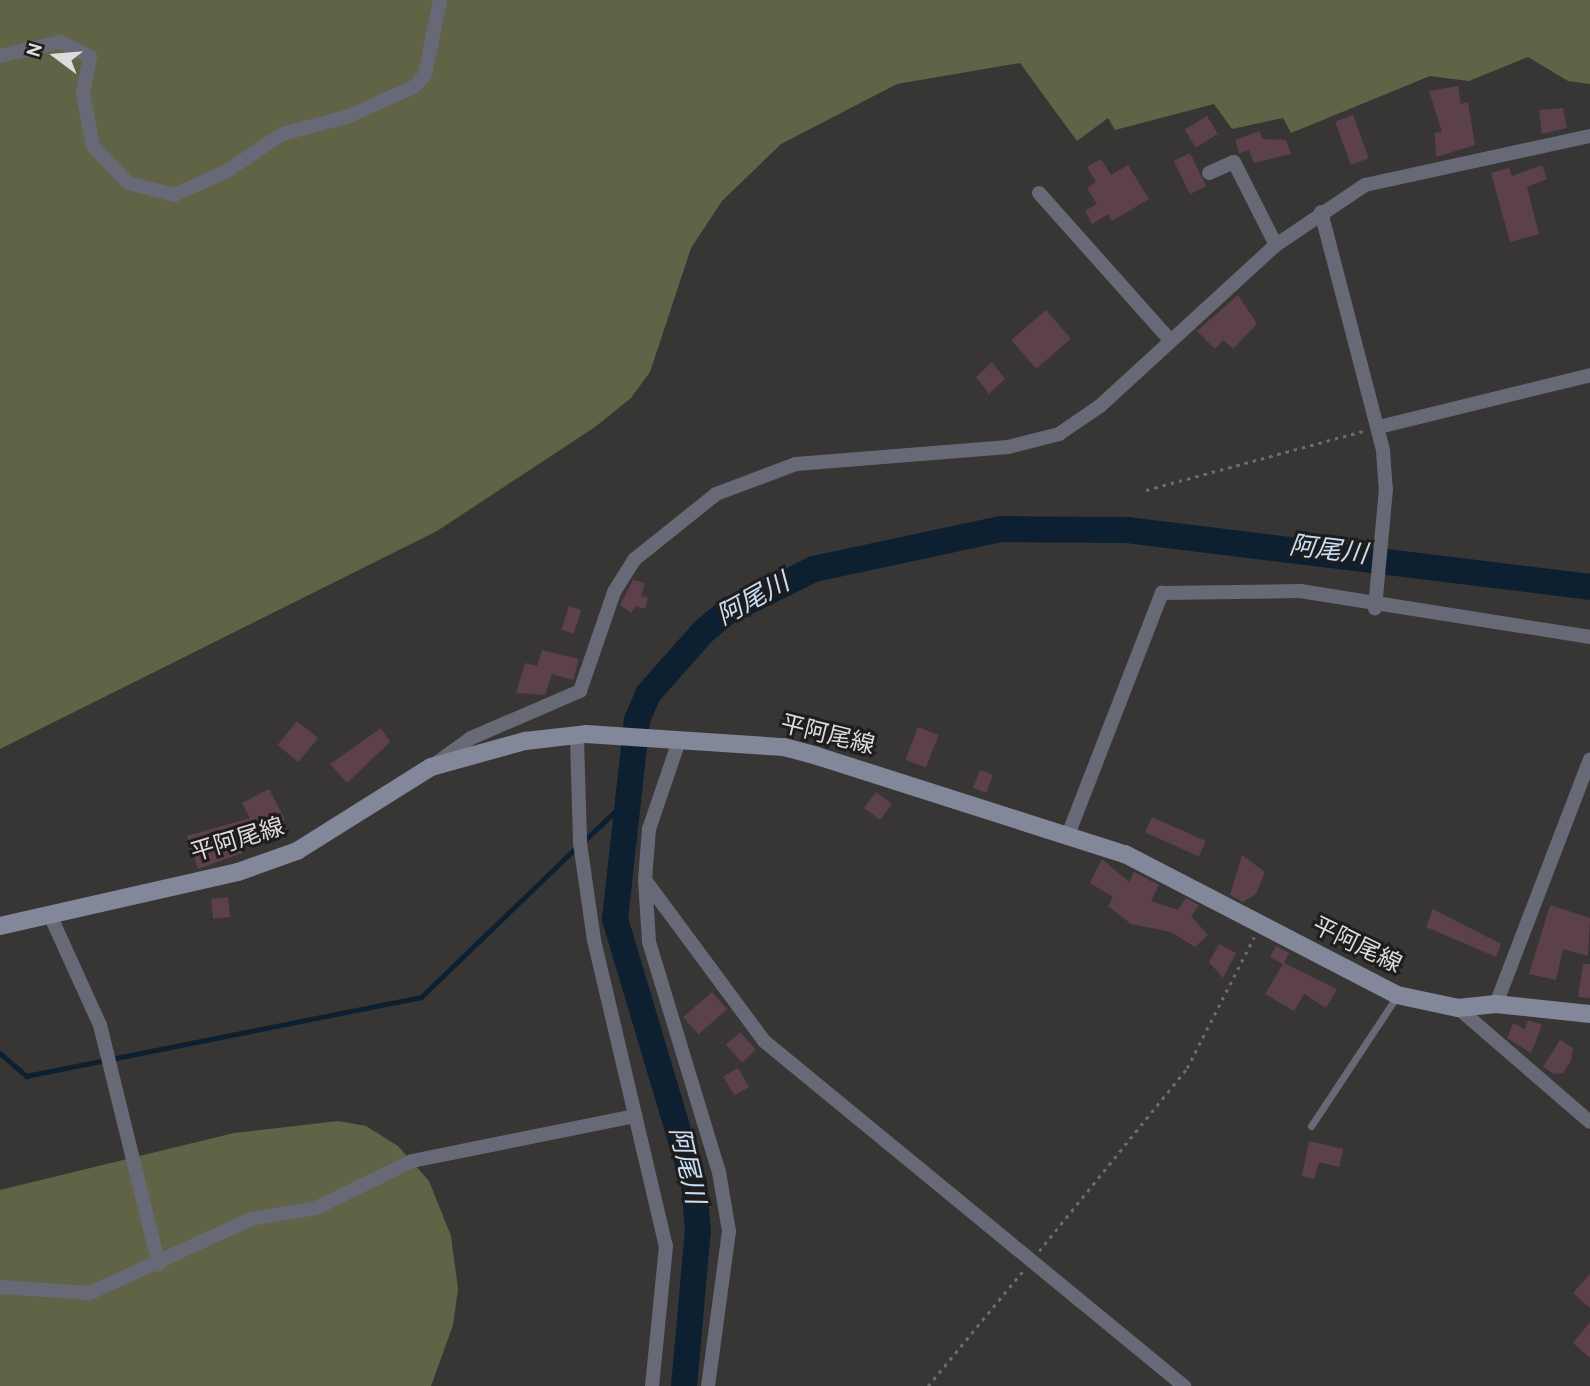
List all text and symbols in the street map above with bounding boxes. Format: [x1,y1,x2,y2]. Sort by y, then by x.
north arrow [21,21,91,91]
text: N [22,40,49,60]
water label: 阿尾川 [1287,532,1369,572]
water label: 阿尾川 [712,568,796,634]
street label: 平阿尾線 [777,711,877,763]
street label: 平阿尾線 [188,814,288,870]
street label: 平阿尾線 [1307,913,1405,981]
water label: 阿尾川 [661,1124,709,1208]

